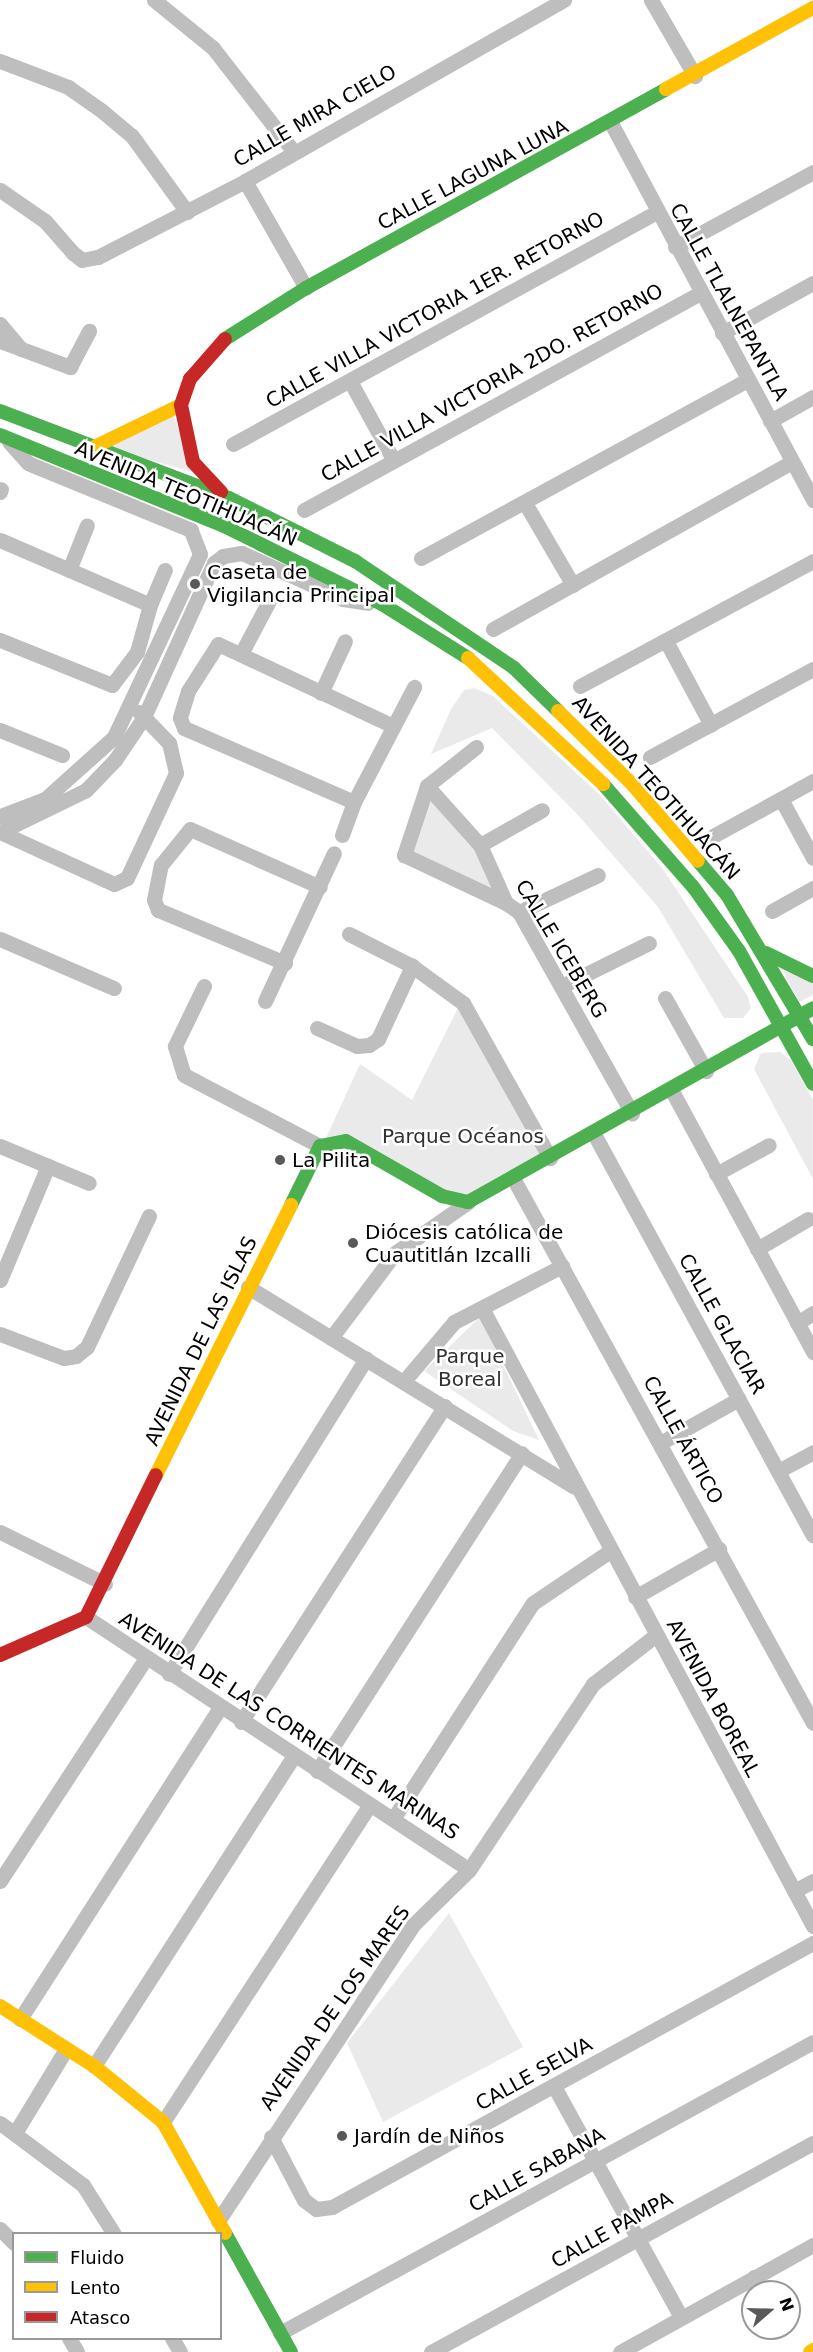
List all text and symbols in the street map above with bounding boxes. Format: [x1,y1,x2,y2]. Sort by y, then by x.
street label: CALLE MIRA CIELO [229,60,401,172]
street label: CALLE LAGUNA LUNA [374,115,572,235]
street label: CALLE TLALNEPANTLA [665,199,793,405]
street label: CALLE VILLA VICTORIA 1ER. RETORNO [262,207,608,413]
street label: CALLE VILLA VICTORIA 2DO. RETORNO [317,279,667,487]
street label: AVENIDA TEOTIHUACÁN [71,436,301,552]
place label: Caseta de Vigilancia Principal [207,560,395,607]
marker: Caseta de Vigilancia Principal [188,577,202,591]
street label: AVENIDA TEOTIHUACÁN [567,691,745,885]
street label: CALLE ICEBERG [510,875,612,1023]
park label: Parque Océanos [382,1124,544,1148]
place label: La Pilita [292,1148,370,1172]
marker: La Pilita [273,1153,287,1167]
place label: Diócesis católica de Cuautitlán Izcalli [365,1220,563,1267]
street label: AVENIDA DE LAS ISLAS [140,1232,262,1450]
marker: Diócesis católica de Cuautitlán Izcalli [346,1236,360,1250]
street label: CALLE GLACIAR [673,1250,771,1398]
park label: Parque Boreal [436,1344,504,1391]
street label: CALLE ÁRTICO [638,1372,728,1508]
street label: AVENIDA DE LAS CORRIENTES MARINAS [115,1607,463,1845]
street label: AVENIDA BOREAL [661,1615,765,1781]
street label: AVENIDA DE LOS MARES [255,1901,415,2115]
street label: CALLE SELVA [472,2032,596,2116]
street label: CALLE SABANA [465,2123,609,2217]
place label: Jardín de Niños [354,2124,505,2148]
marker: Jardín de Niños [335,2129,349,2143]
street label: CALLE PAMPA [547,2187,677,2273]
legend [12,2232,222,2340]
text: Fluido [70,2247,124,2268]
text: Lento [70,2277,120,2298]
north arrow [741,2280,801,2340]
text: N [775,2295,798,2314]
text: Atasco [70,2307,130,2328]

